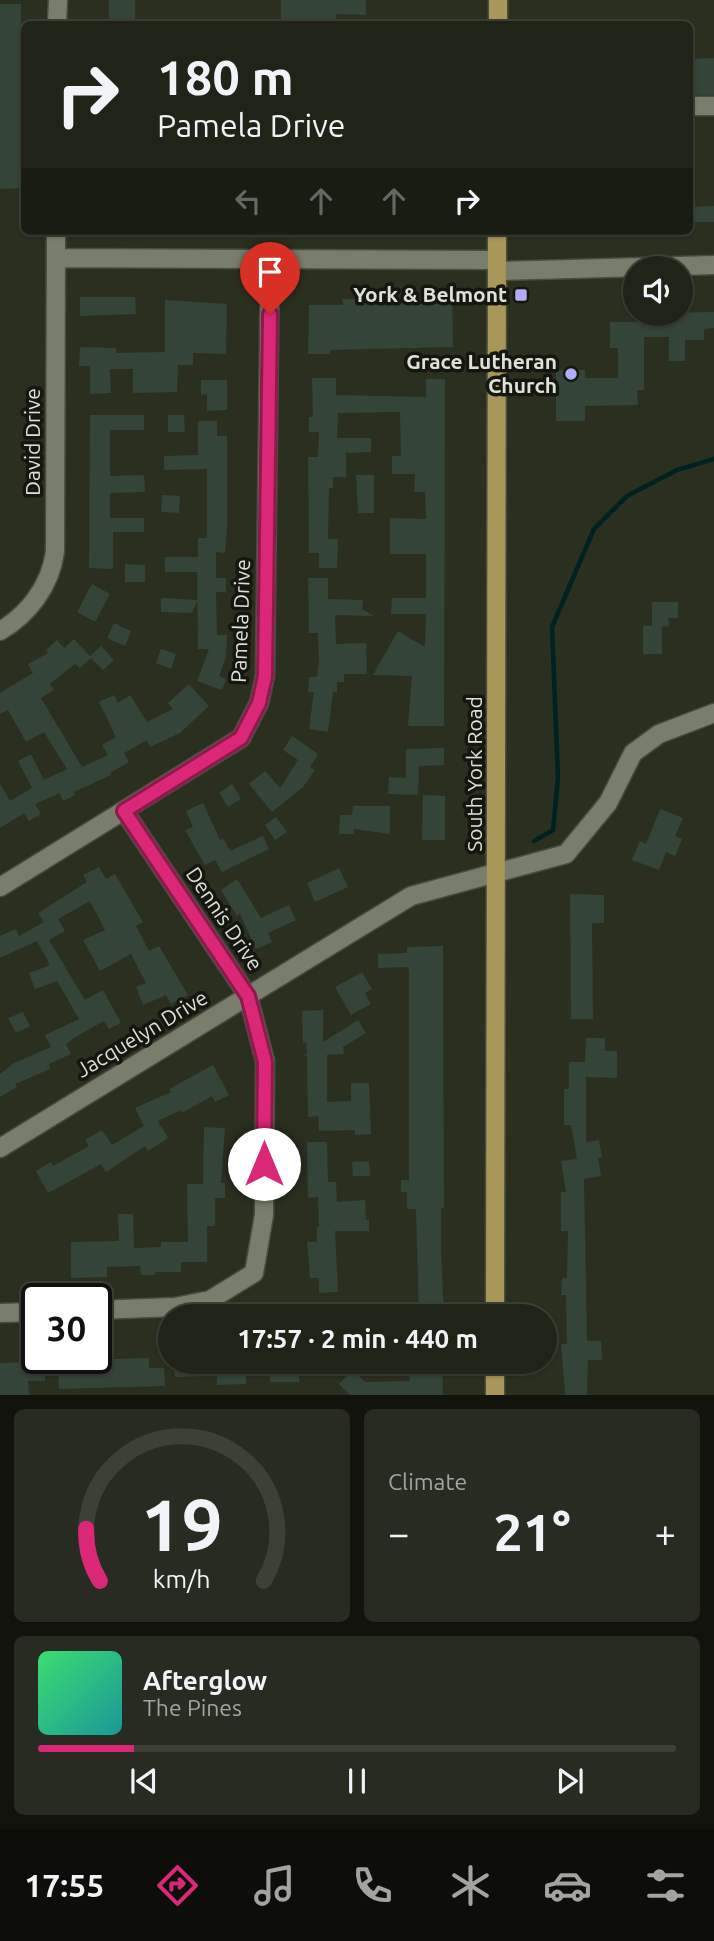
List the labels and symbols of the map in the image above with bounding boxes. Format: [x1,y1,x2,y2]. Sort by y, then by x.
pin [240,242,300,314]
place label: York & Belmont [353,282,507,306]
marker: York & Belmont [513,287,529,303]
place label: Grace Lutheran Church [406,349,557,397]
marker: Grace Lutheran Church [563,366,579,382]
street label: David Drive [20,388,44,496]
street label: Pamela Drive [226,559,254,683]
street label: South York Road [462,696,486,852]
street label: Dennis Drive [182,862,268,975]
street label: Jacquelyn Drive [72,985,211,1082]
position arrow [227,1127,301,1201]
speed limit sign: 30 [21,1283,112,1374]

